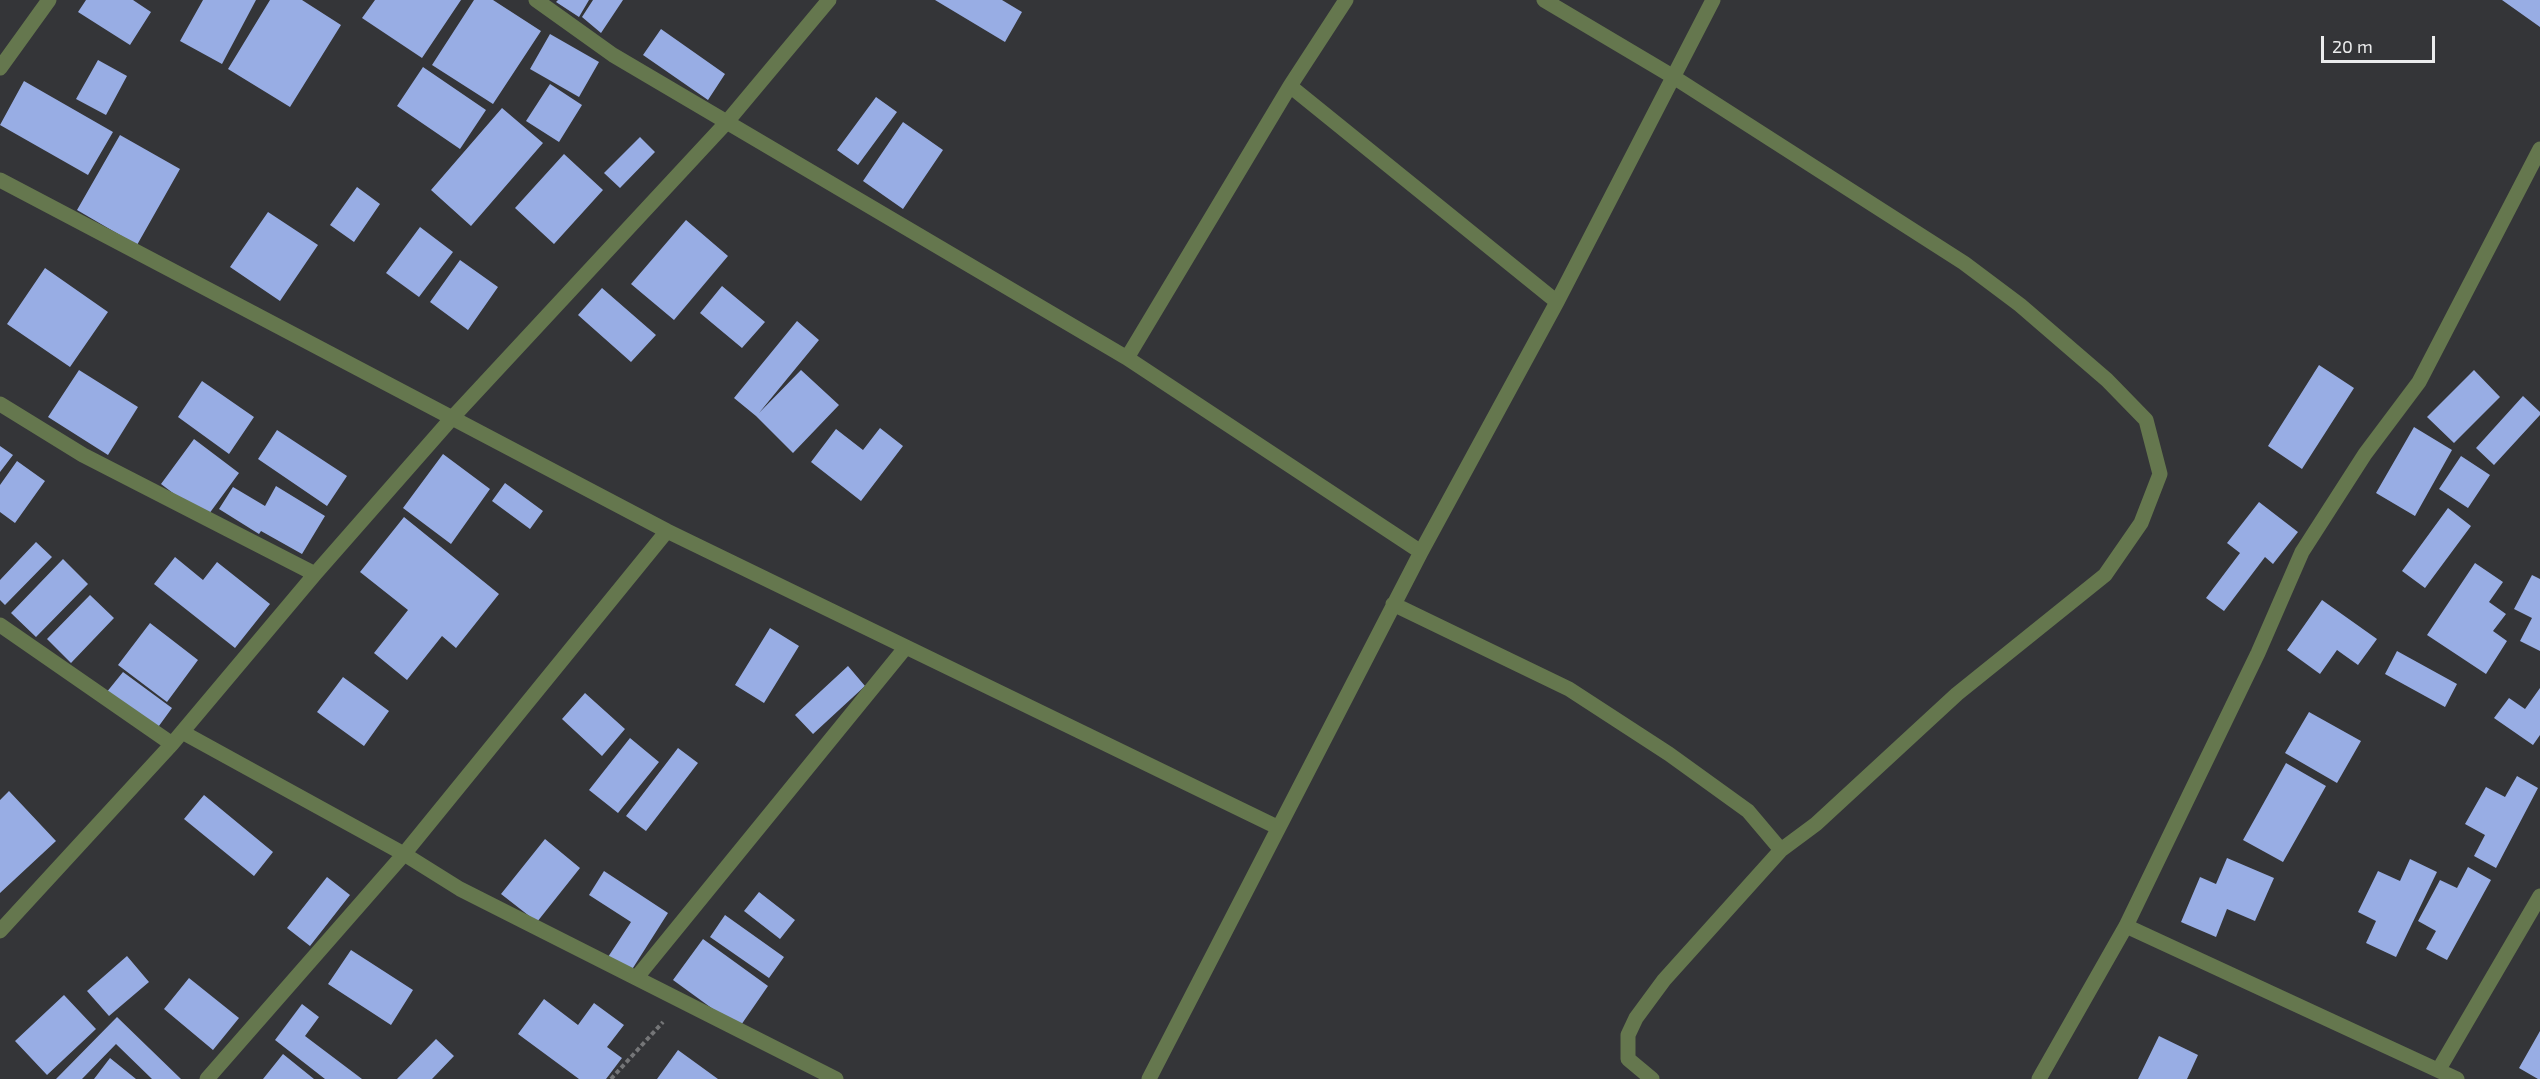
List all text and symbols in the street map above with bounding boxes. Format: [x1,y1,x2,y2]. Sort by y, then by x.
scale bar [2324,24,2438,62]
text: 20 m [2332,35,2373,57]

